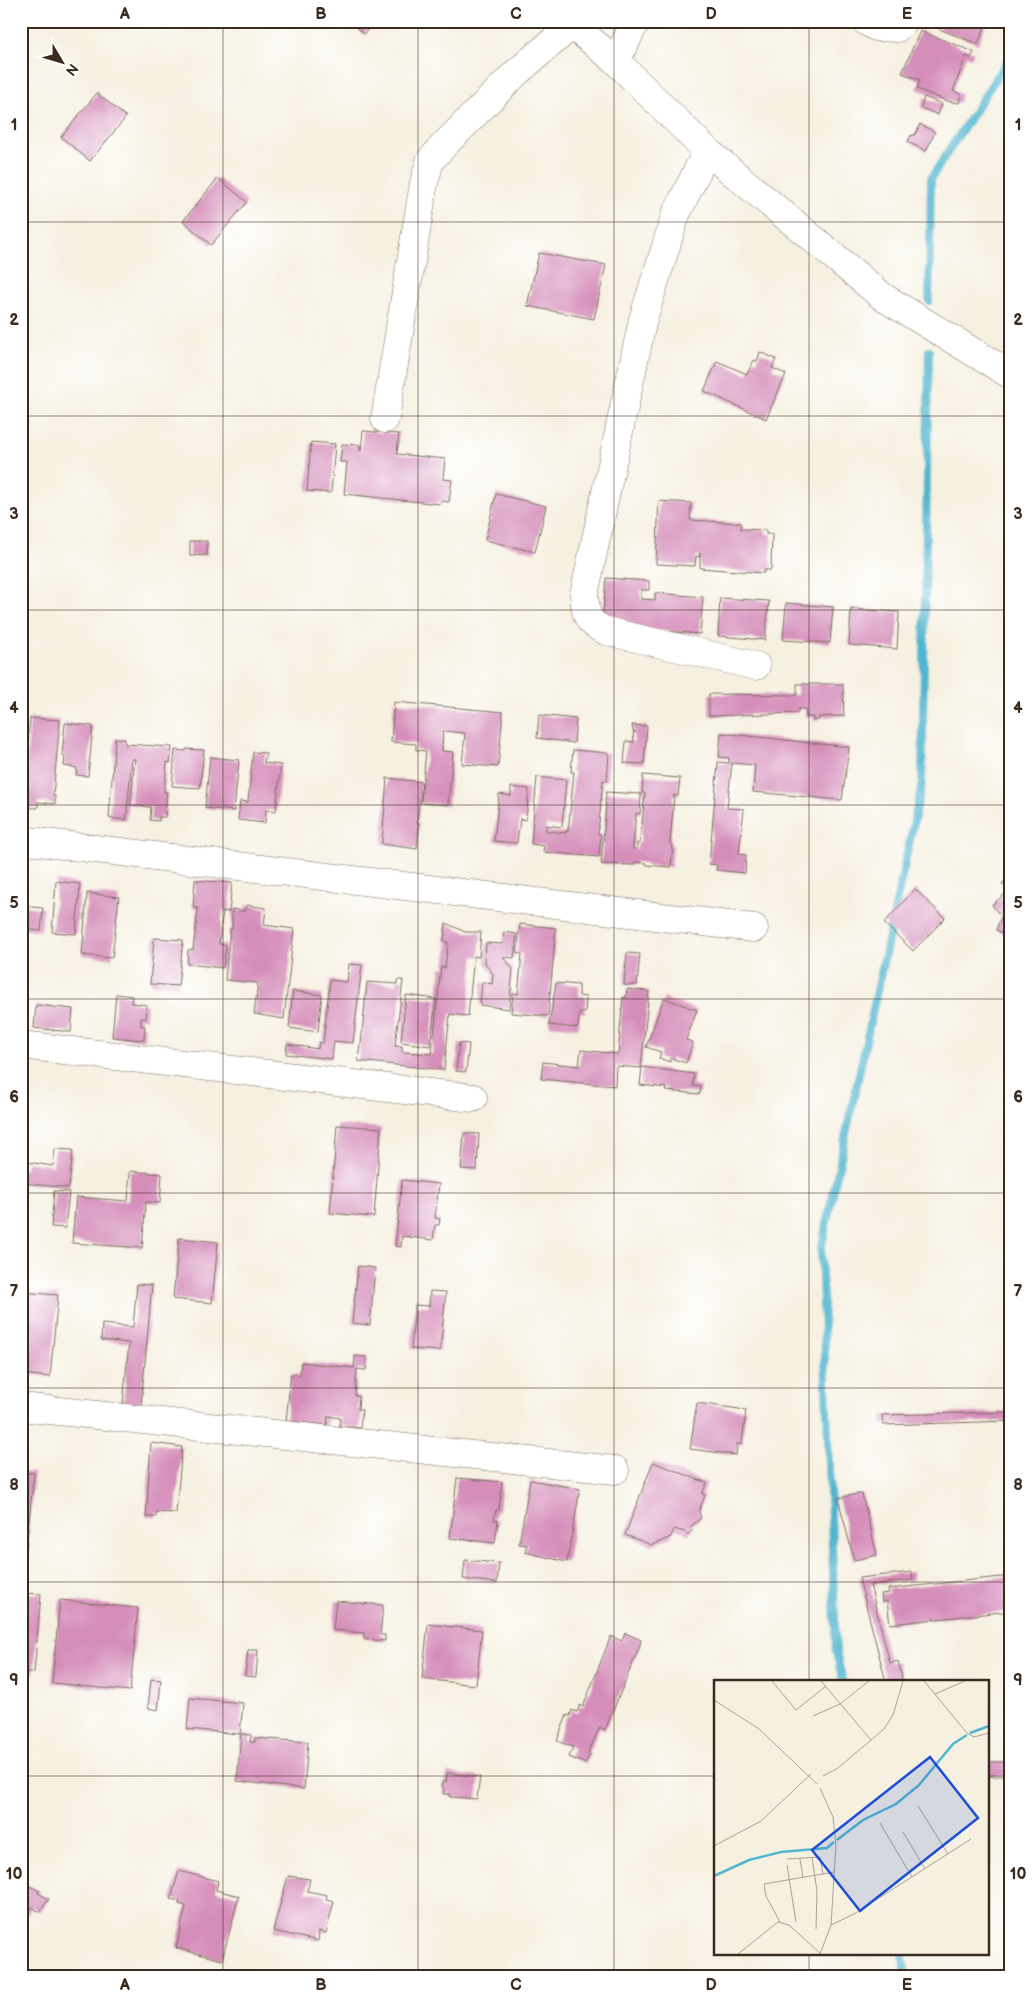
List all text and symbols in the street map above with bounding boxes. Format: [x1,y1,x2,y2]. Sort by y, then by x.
text: A [119,5,130,24]
text: B [315,5,327,24]
text: C [510,5,522,24]
text: D [705,5,717,24]
text: E [902,5,912,24]
north arrow [38,38,88,88]
text: N [62,60,82,79]
text: 1 [11,116,17,135]
text: 1 [1015,116,1021,135]
text: 2 [9,311,19,330]
text: 2 [1013,311,1023,330]
text: 3 [9,505,19,524]
text: 3 [1013,505,1023,524]
text: 4 [9,699,19,718]
text: 4 [1013,699,1023,718]
text: 5 [9,894,19,913]
text: 5 [1013,894,1023,913]
text: 6 [9,1088,19,1107]
text: 6 [1013,1088,1023,1107]
text: 7 [10,1282,19,1301]
text: 7 [1014,1282,1023,1301]
text: 8 [9,1476,19,1495]
text: 8 [1013,1476,1023,1495]
text: 9 [9,1671,19,1690]
text: 9 [1013,1671,1023,1690]
inset map [714,1680,990,1956]
text: 10 [6,1865,22,1884]
text: 10 [1010,1865,1026,1884]
text: A [119,1976,130,1995]
text: B [315,1976,327,1995]
text: C [510,1976,522,1995]
text: D [705,1976,717,1995]
text: E [902,1976,912,1995]

